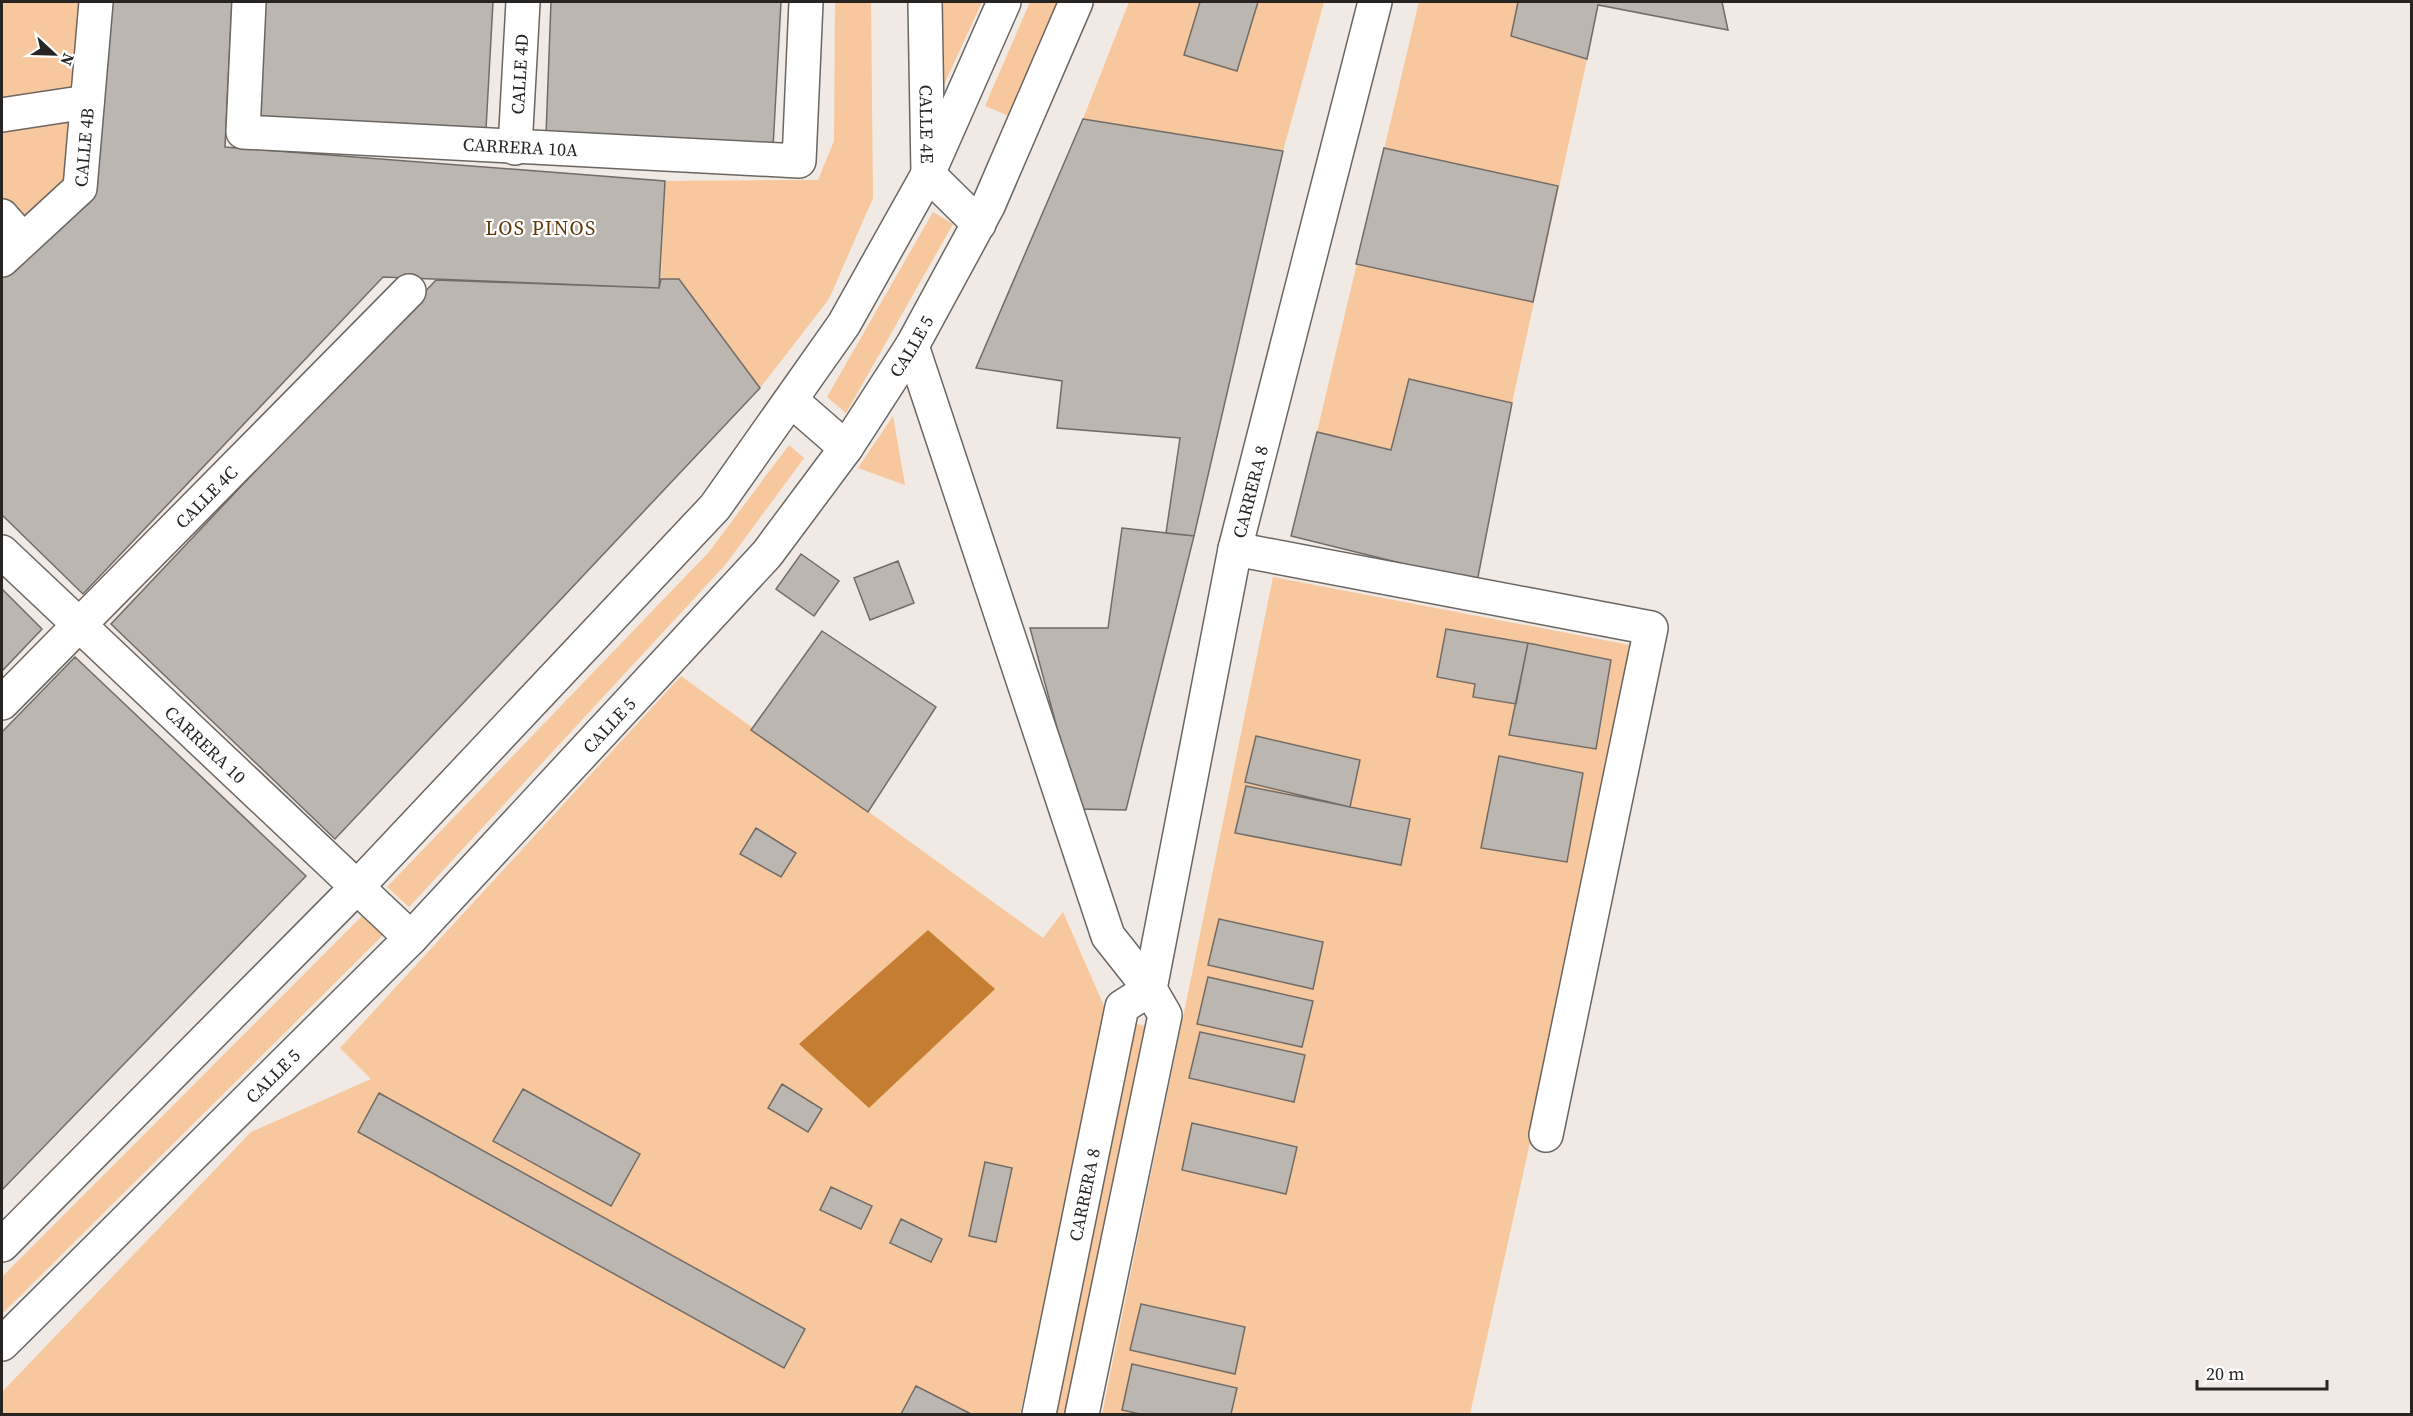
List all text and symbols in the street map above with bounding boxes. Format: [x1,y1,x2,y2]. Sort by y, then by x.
north arrow [24,24,84,84]
street label: CALLE 4D [504,33,534,115]
text: N [55,50,80,69]
street label: CALLE 4E [914,84,940,164]
street label: CALLE 4B [68,107,99,188]
street label: CARRERA 10A [462,131,579,162]
district label: LOS PINOS [485,214,597,242]
street label: CALLE 5 [883,311,939,382]
street label: CARRERA 8 [1226,443,1274,541]
street label: CALLE 4C [169,460,243,534]
street label: CALLE 5 [576,691,641,758]
street label: CARRERA 10 [159,700,252,789]
street label: CALLE 5 [239,1043,305,1108]
street label: CARRERA 8 [1062,1146,1105,1243]
scale bar [2197,1353,2328,1391]
text: 20 m [2206,1361,2244,1386]

